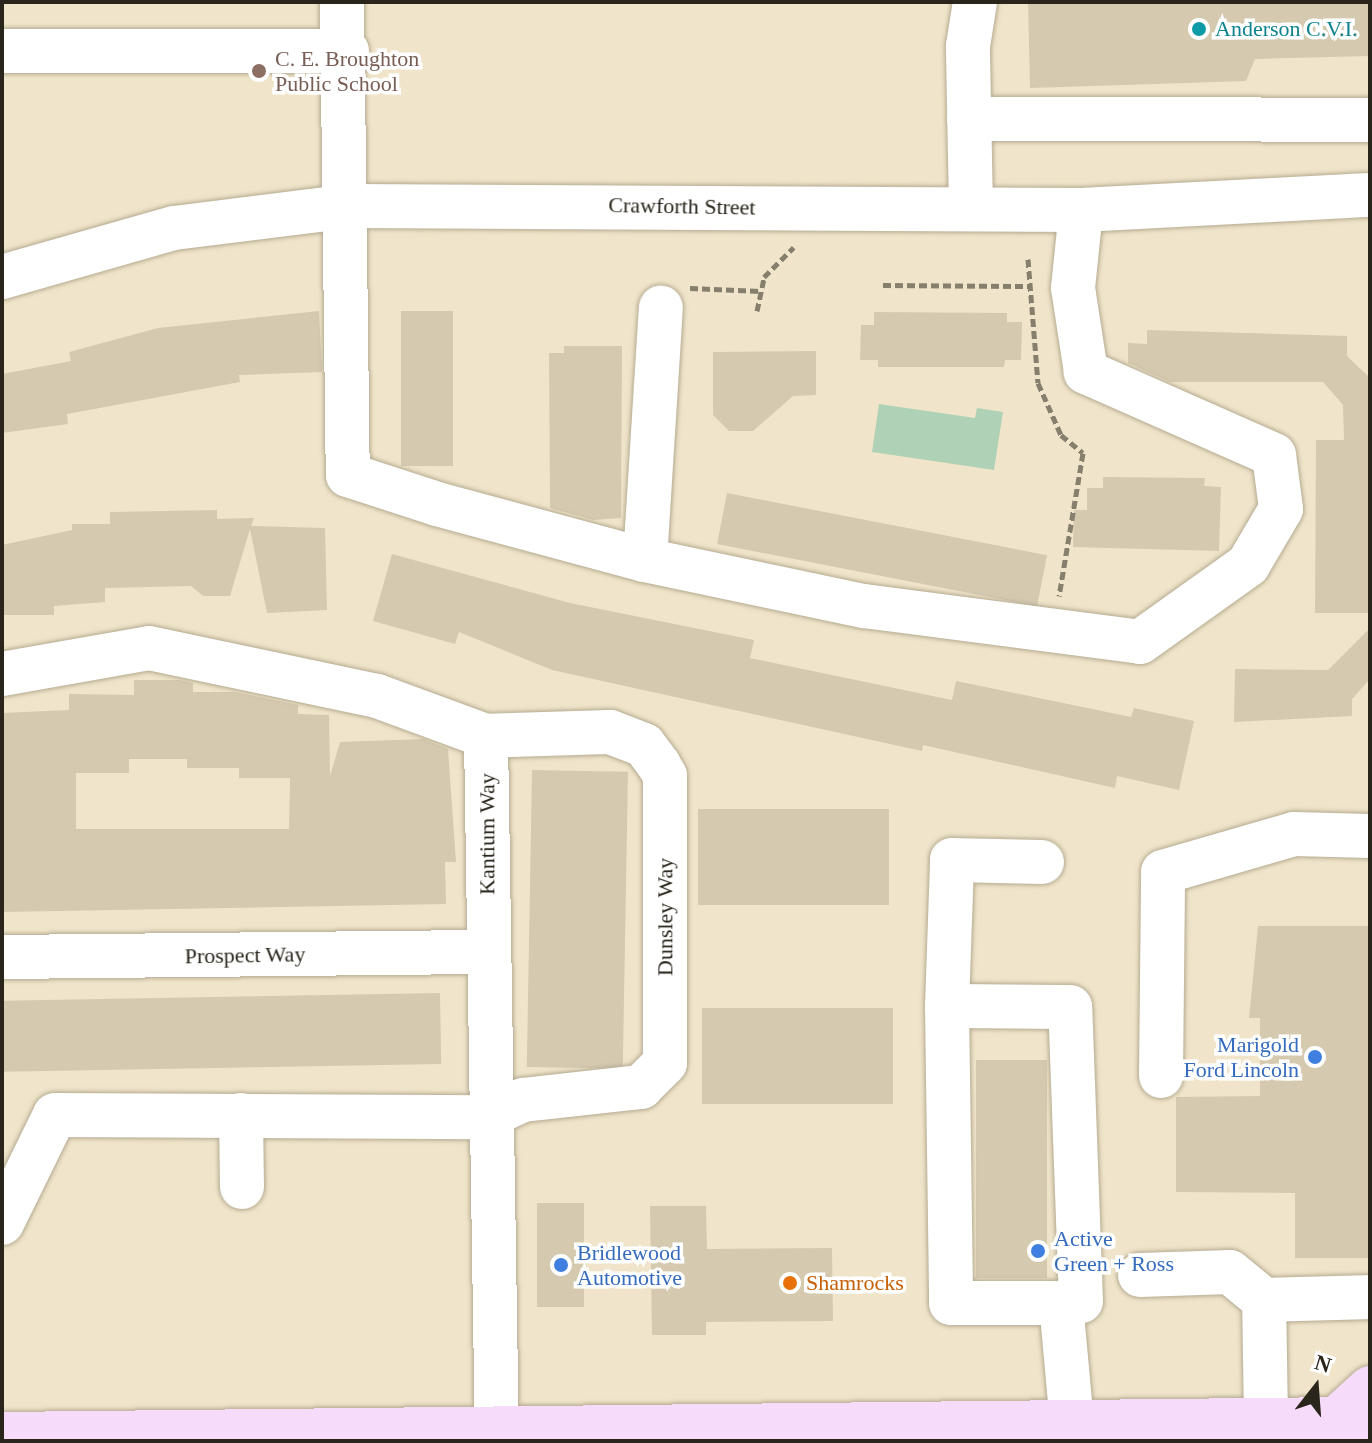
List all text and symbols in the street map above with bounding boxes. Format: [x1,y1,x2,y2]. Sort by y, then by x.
place label: Anderson C.V.I. [1215,16,1358,42]
marker: Anderson C.V.I. [1190,20,1208,38]
place label: C. E. Broughton Public School [275,45,419,96]
marker: C. E. Broughton Public School [250,62,268,80]
street label: Crawforth Street [608,192,756,220]
street label: Kantium Way [474,773,500,895]
street label: Dunsley Way [652,858,678,976]
street label: Prospect Way [184,941,306,969]
place label: Marigold Ford Lincoln [1184,1031,1299,1082]
marker: Marigold Ford Lincoln [1306,1048,1324,1066]
place label: Active Green + Ross [1054,1225,1174,1276]
place label: Bridlewood Automotive [577,1239,682,1290]
marker: Active Green + Ross [1029,1242,1047,1260]
marker: Bridlewood Automotive [552,1256,570,1274]
place label: Shamrocks [806,1270,904,1296]
marker: Shamrocks [781,1274,799,1292]
north arrow [1276,1347,1356,1427]
text: N [1312,1349,1334,1378]

